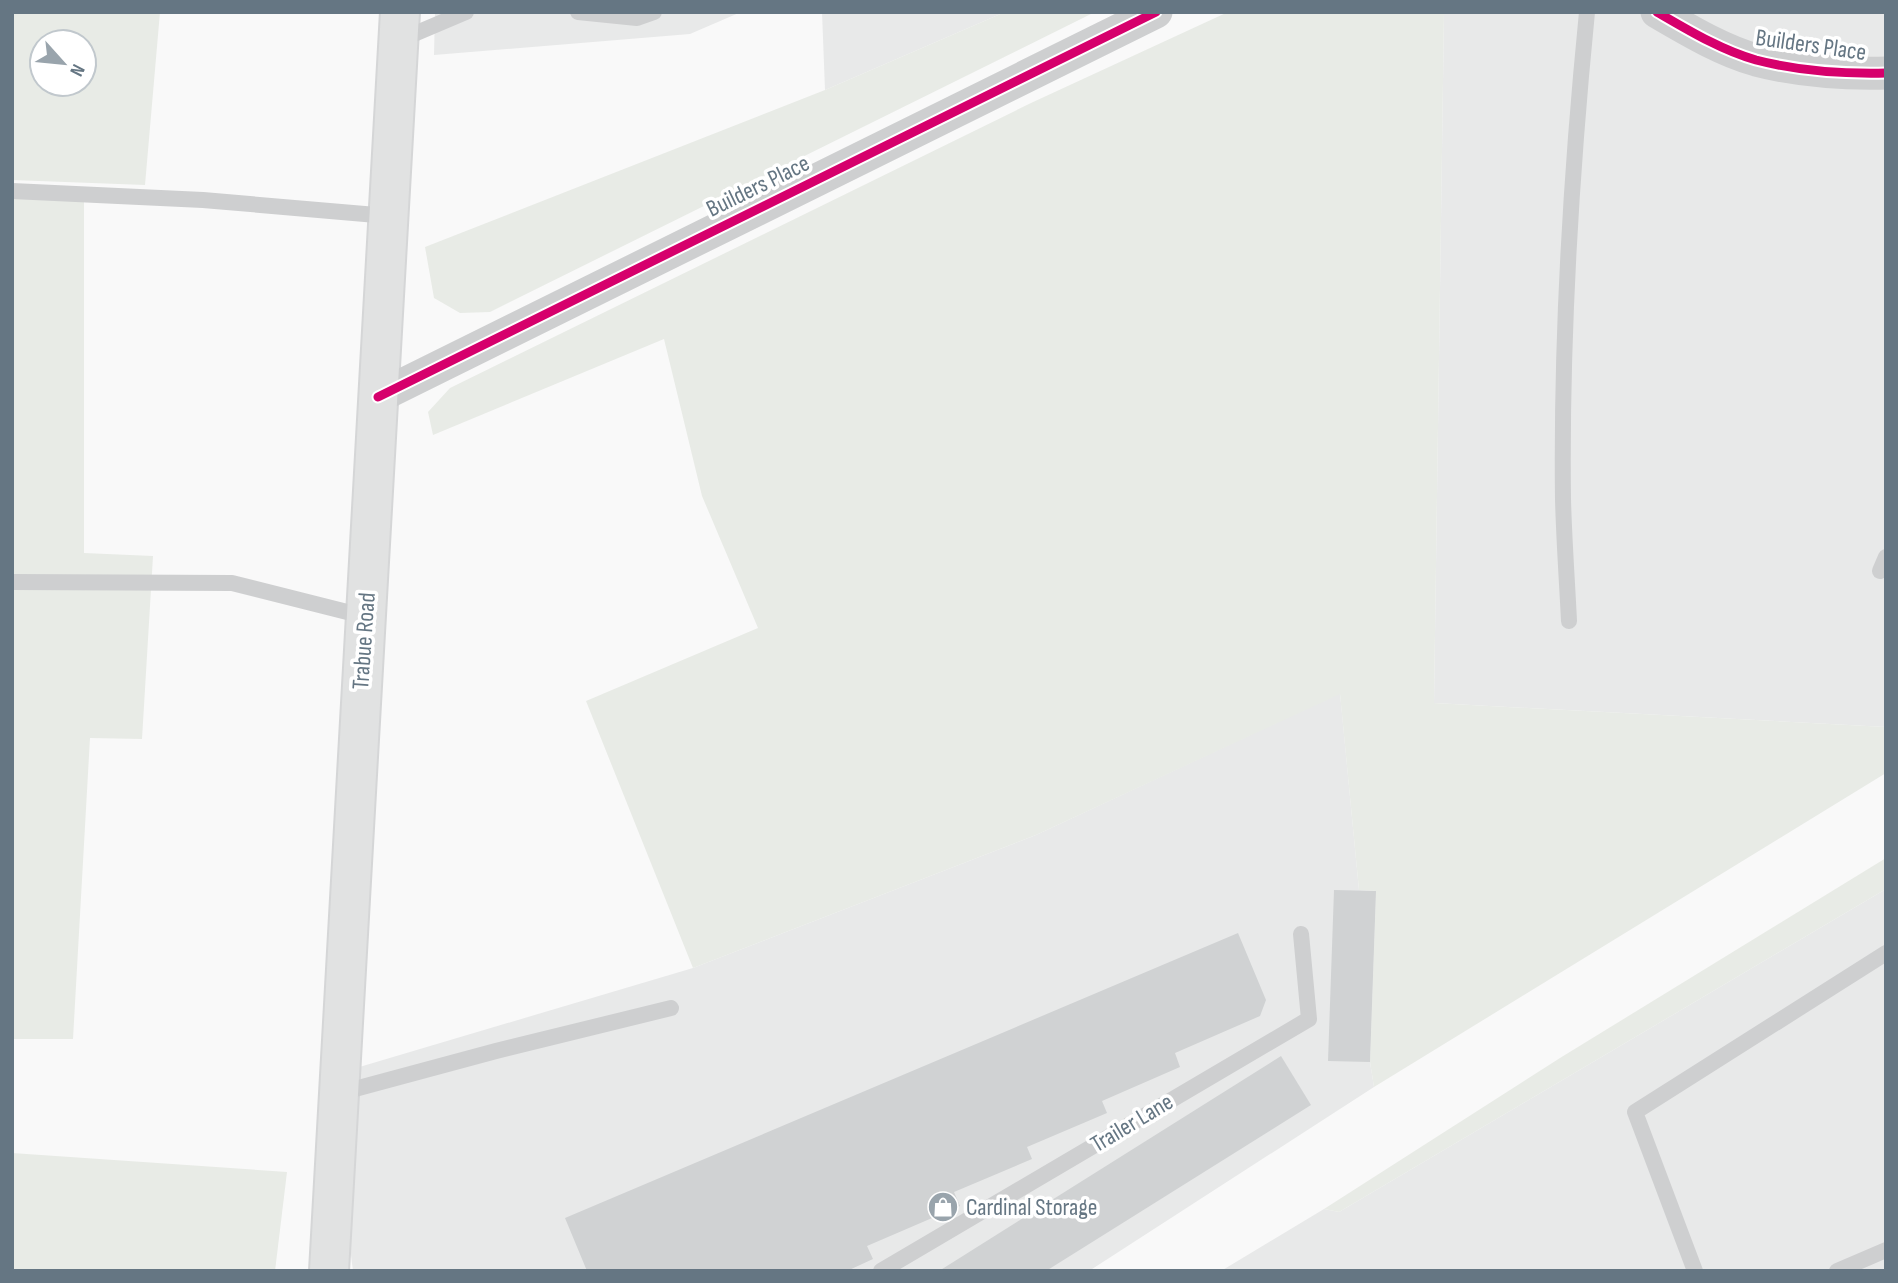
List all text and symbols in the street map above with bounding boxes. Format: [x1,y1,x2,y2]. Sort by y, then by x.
street label: Builders Place [1754,23,1868,67]
north arrow [28,28,98,98]
text: N [64,60,89,80]
street label: Builders Place [702,149,814,223]
street label: Trabue Road [346,592,382,690]
street label: Trailer Lane [1086,1087,1178,1159]
shop icon: Cardinal Storage [926,1190,960,1224]
place label: Cardinal Storage [966,1193,1097,1222]

